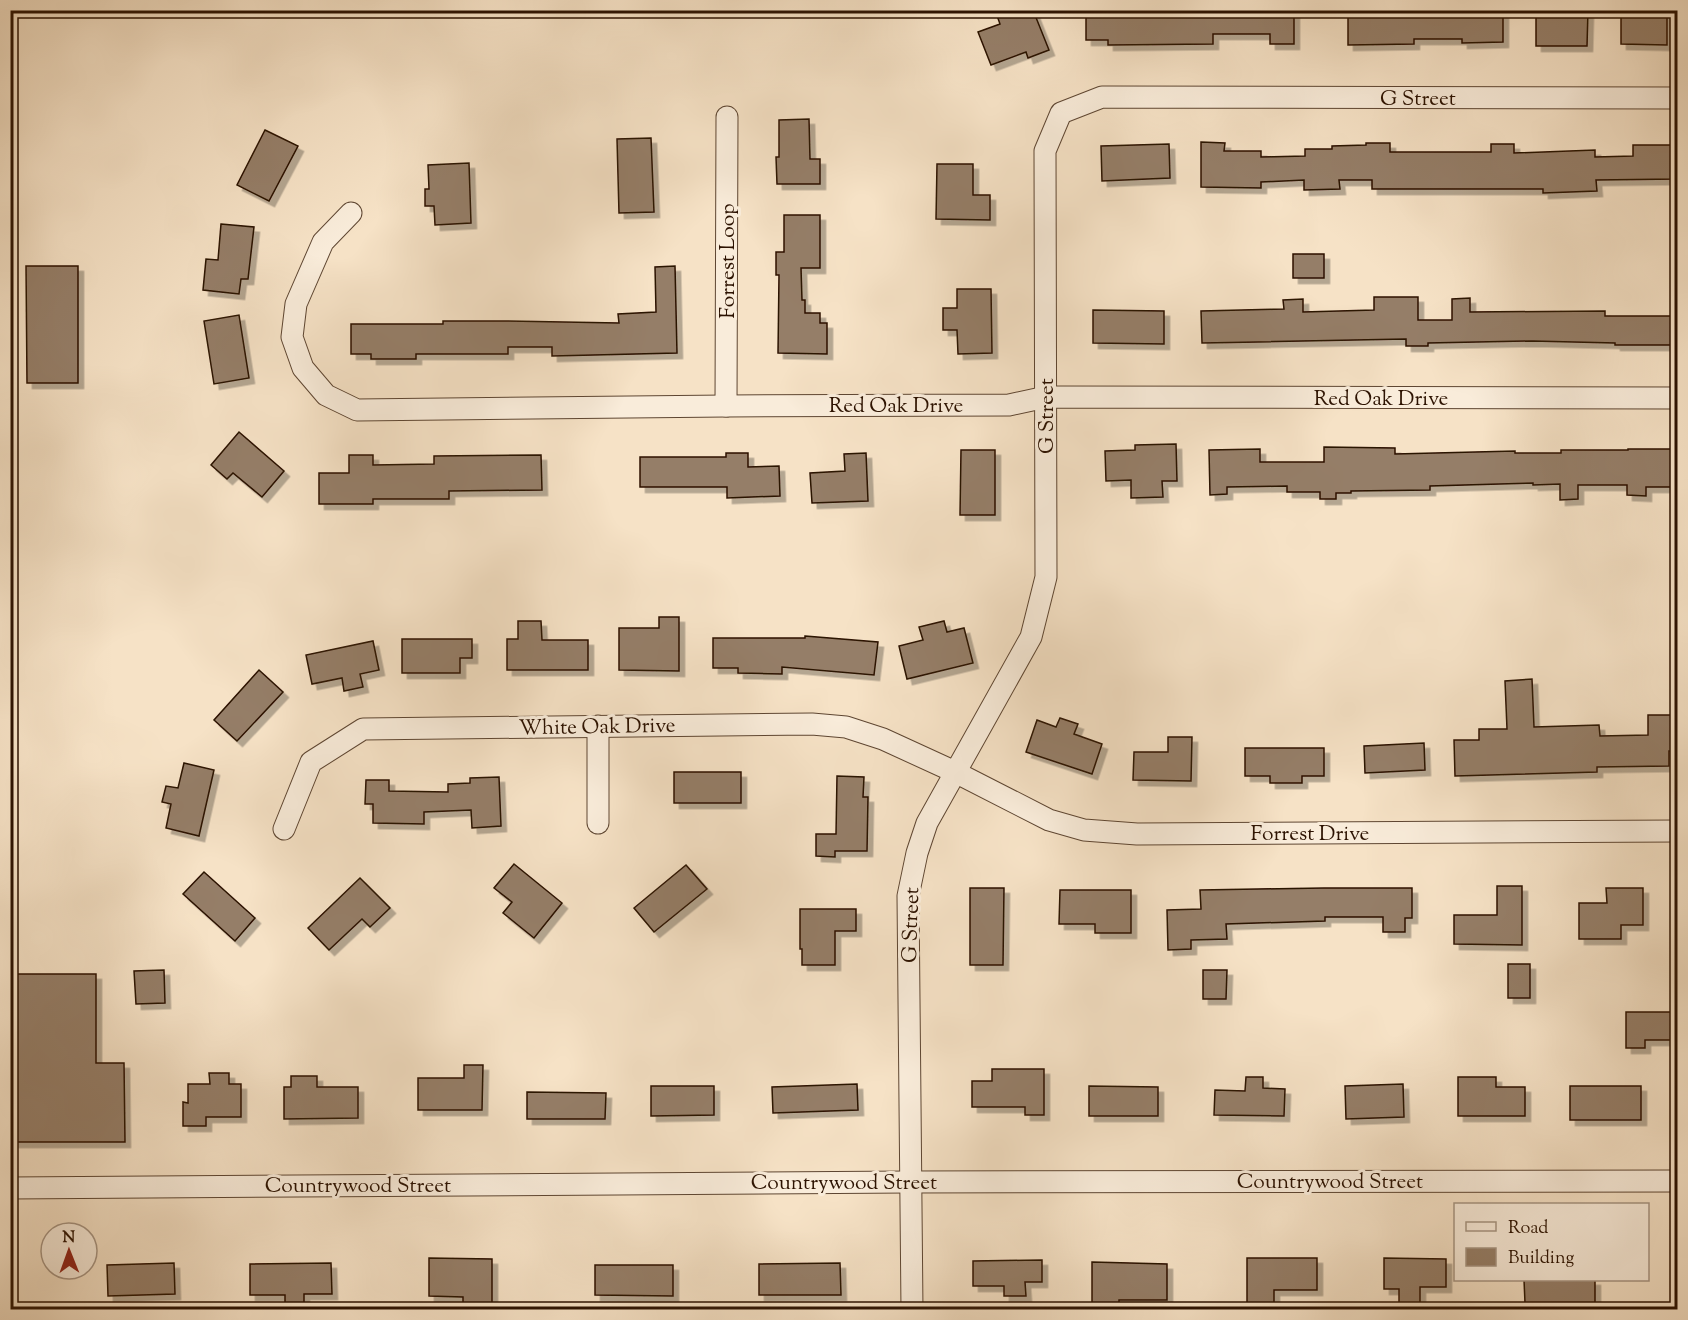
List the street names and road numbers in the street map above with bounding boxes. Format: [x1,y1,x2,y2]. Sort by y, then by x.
street label: G Street [1380,85,1456,115]
street label: Forrest Loop [714,203,744,319]
street label: G Street [1033,378,1063,454]
street label: Red Oak Drive [1314,385,1448,415]
street label: Red Oak Drive [829,392,963,422]
street label: White Oak Drive [518,712,676,744]
street label: Forrest Drive [1251,820,1369,850]
street label: G Street [896,887,928,964]
street label: Countrywood Street [1237,1168,1423,1198]
street label: Countrywood Street [751,1169,937,1199]
street label: Countrywood Street [265,1172,451,1202]

